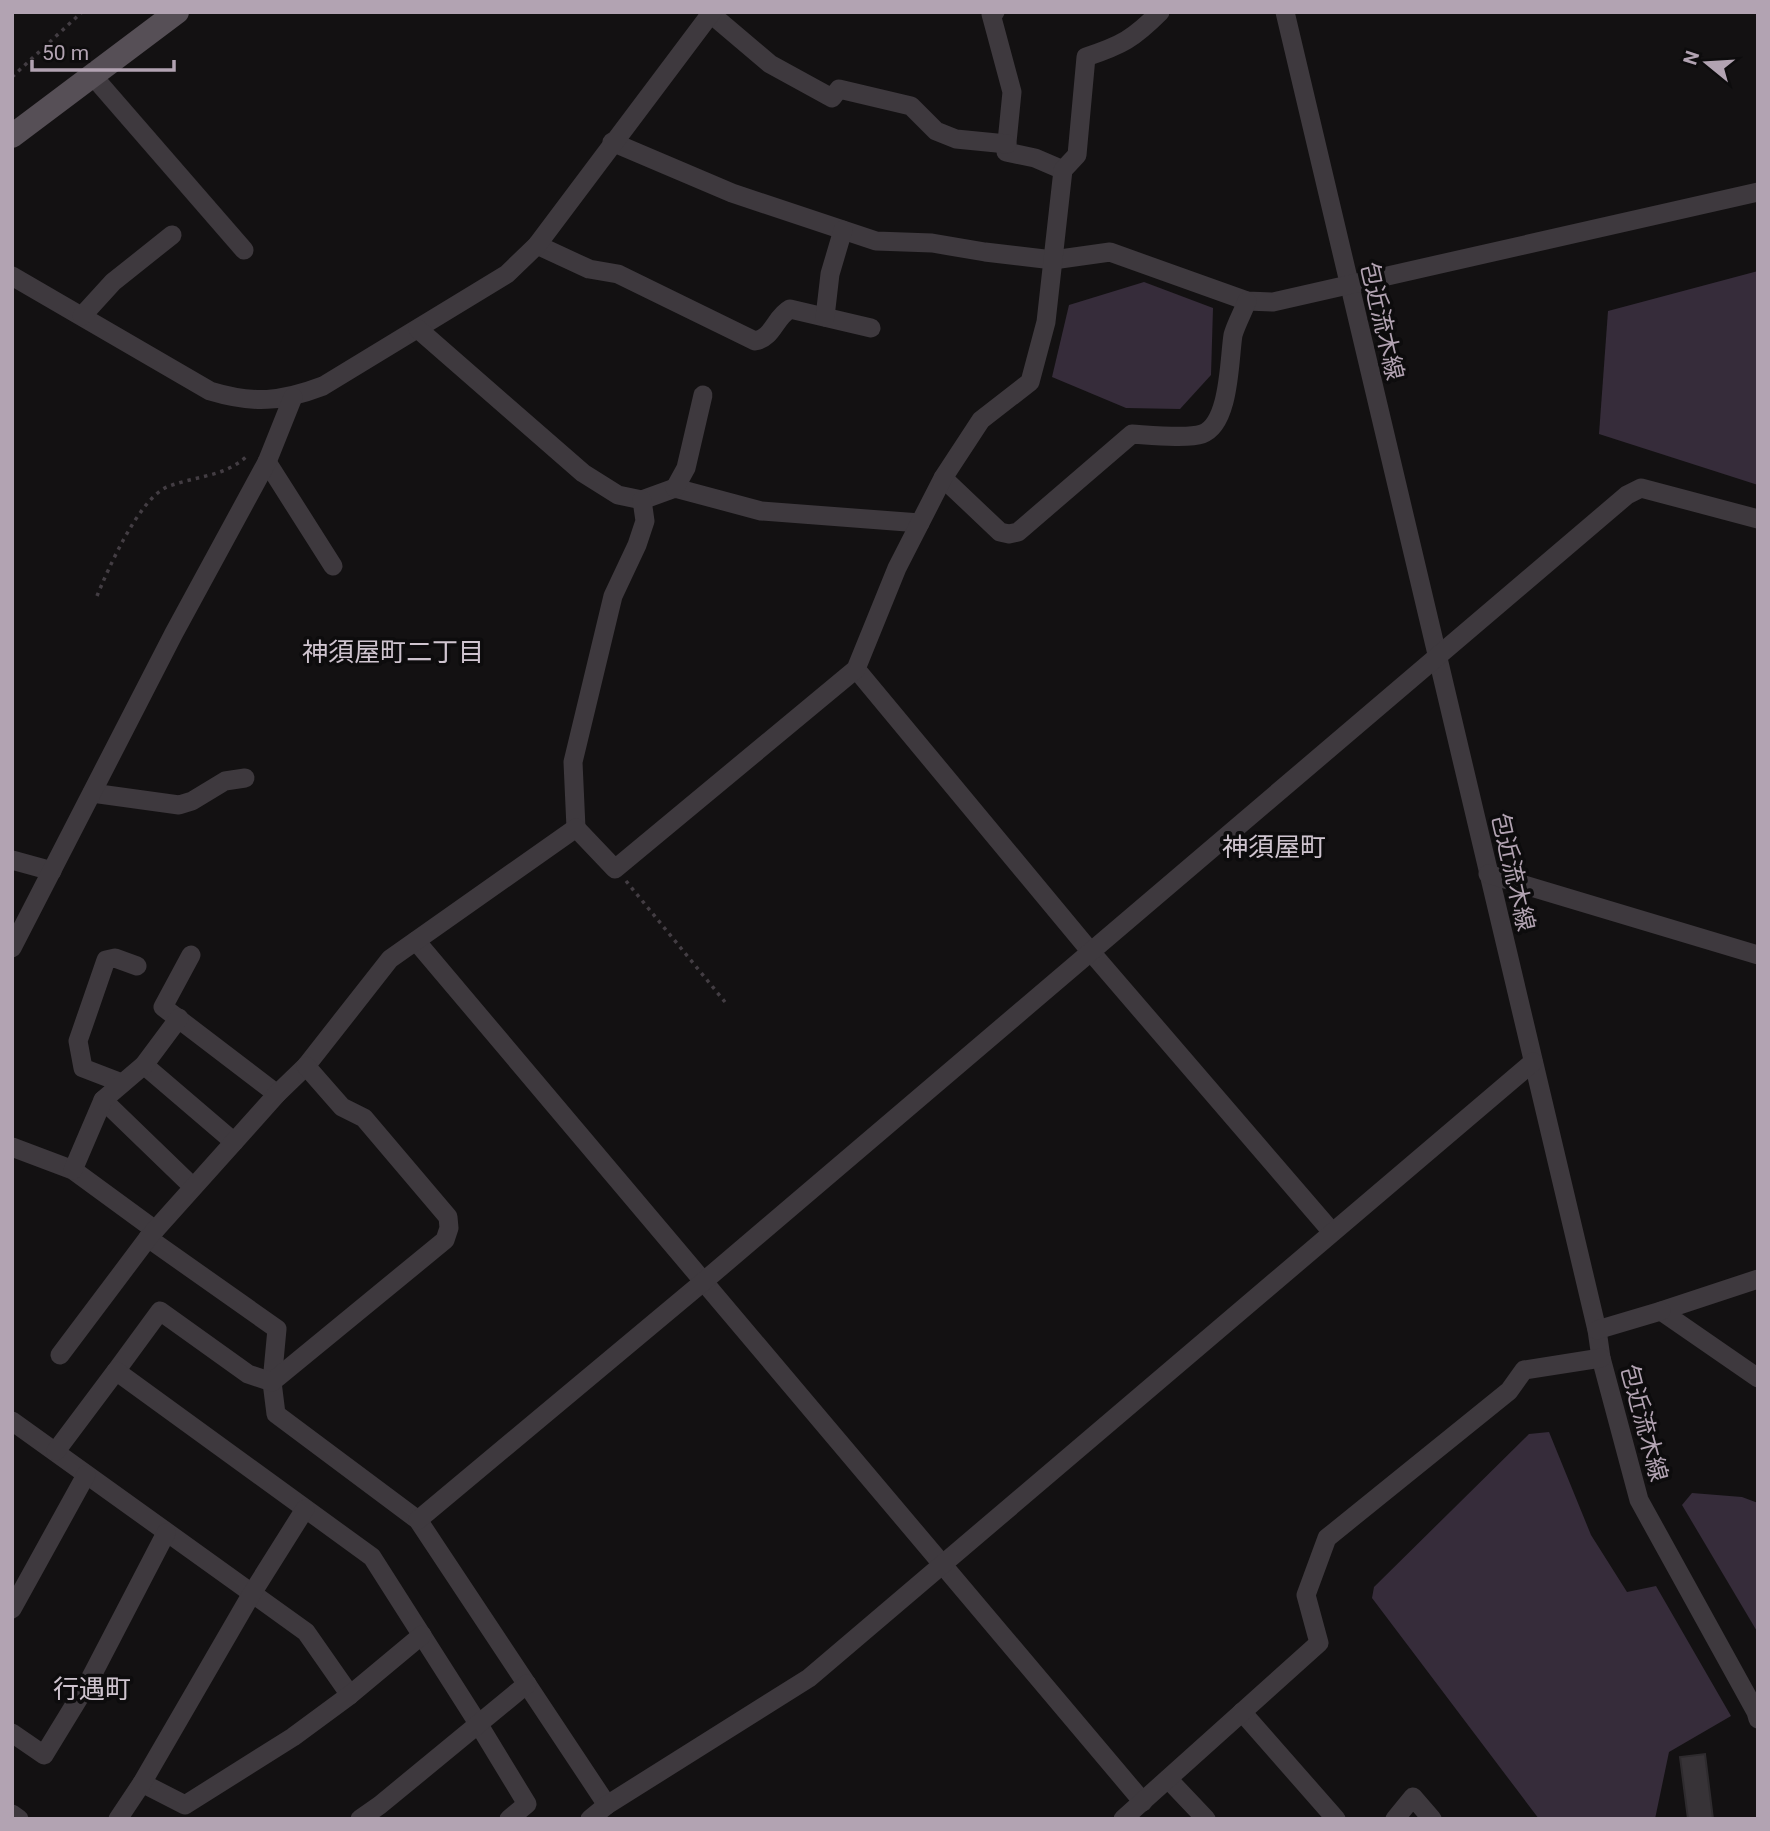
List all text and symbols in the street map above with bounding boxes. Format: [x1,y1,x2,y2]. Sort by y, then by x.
scale bar [32,28,173,72]
north arrow [1672,28,1742,98]
text: 50 m [42,41,89,65]
text: N [1678,48,1704,68]
street label: 包近流木線 [1355,259,1409,383]
district label: 神須屋町二丁目 [302,637,484,667]
street label: 包近流木線 [1486,810,1540,934]
district label: 神須屋町 [1222,832,1326,862]
street label: 包近流木線 [1615,1361,1673,1485]
district label: 行遇町 [53,1674,131,1704]

